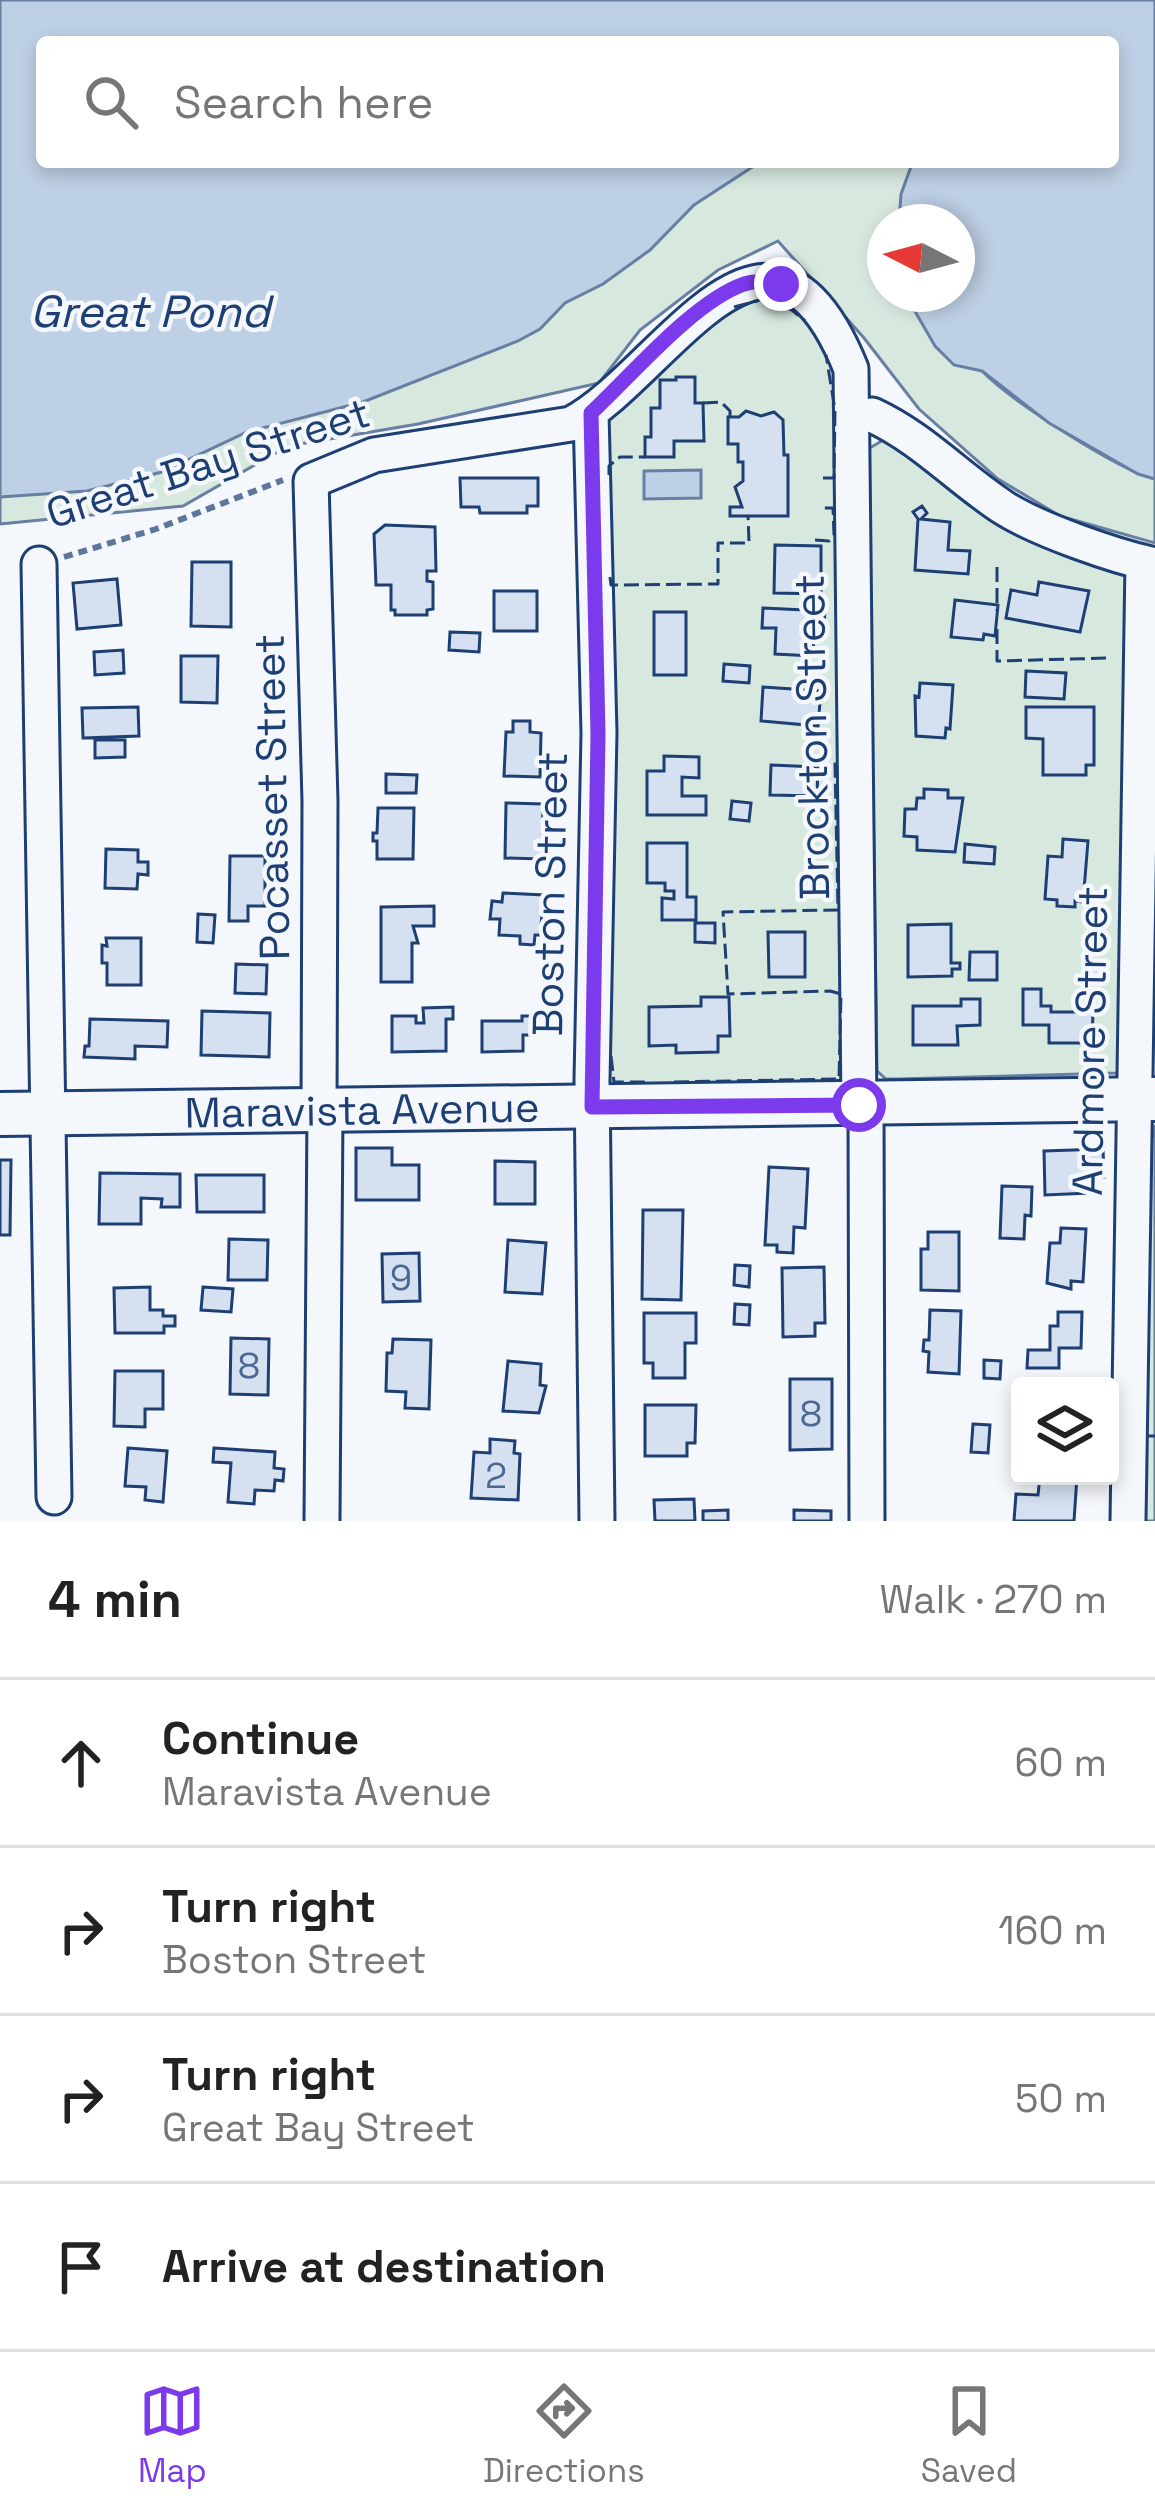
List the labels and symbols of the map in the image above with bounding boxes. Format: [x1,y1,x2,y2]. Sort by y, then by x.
north arrow [867,204,975,312]
route end [754,257,808,311]
water label: Great Pond [30,283,275,340]
street label: Great Bay Street [40,386,376,540]
street label: Brockton Street [783,574,841,900]
street label: Pocasset Street [243,633,301,961]
street label: Boston Street [521,751,579,1037]
street label: Ardmore Street [1061,886,1119,1196]
route start [832,1078,886,1132]
street label: Maravista Avenue [184,1080,540,1140]
house number: 9 [390,1255,412,1301]
house number: 8 [238,1343,260,1389]
house number: 8 [800,1391,822,1437]
house number: 2 [485,1453,507,1499]

